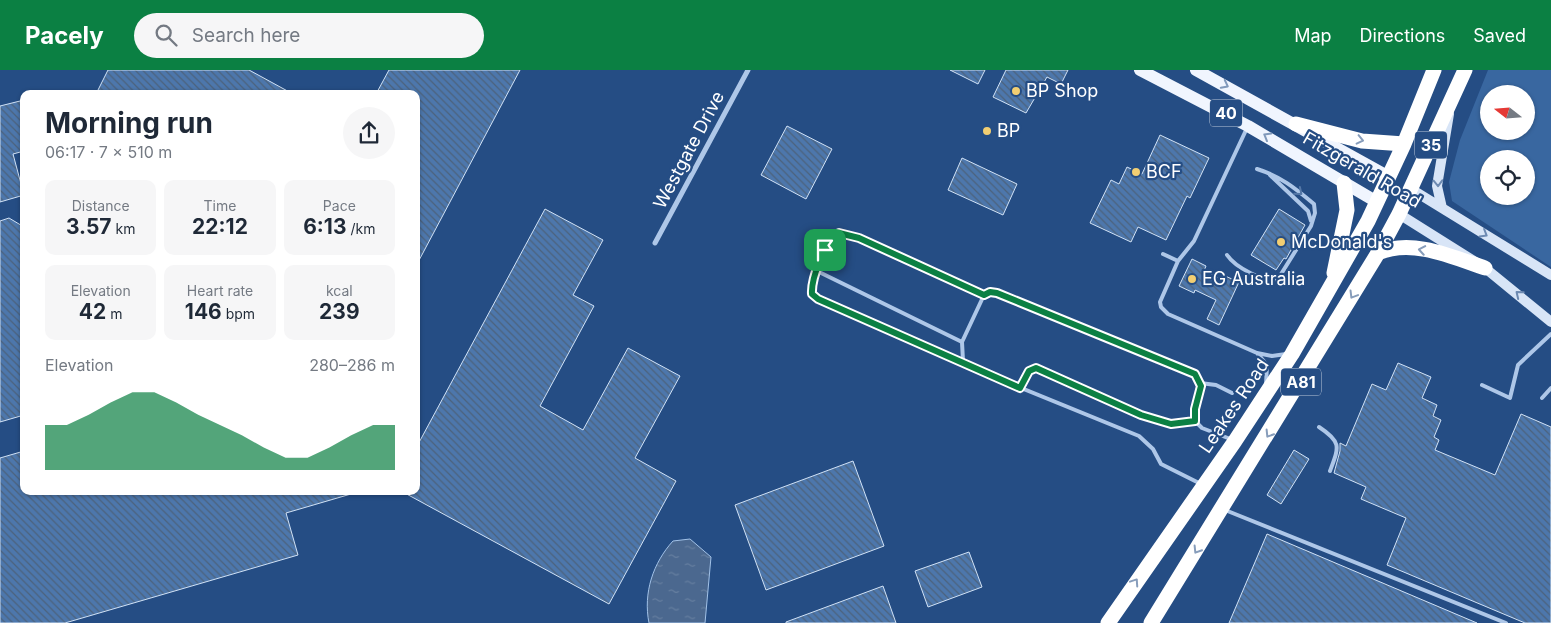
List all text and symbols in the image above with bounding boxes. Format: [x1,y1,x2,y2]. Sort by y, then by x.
search box [134,13,484,58]
text: Pacely [25,21,104,50]
icon: search [152,21,180,49]
text: Search here [192,24,300,47]
text: Map [1294,25,1332,46]
text: Directions [1360,25,1445,46]
text: Saved [1473,25,1526,46]
one-way arrow [1220,79,1229,89]
place label: BP Shop [1026,80,1098,101]
marker: BP Shop [1010,85,1022,97]
north arrow [1480,85,1535,140]
map controls [1480,85,1535,205]
street label: Westgate Drive [649,88,728,212]
road number: 40 [1210,99,1242,126]
text: Morning run [45,106,213,140]
button: share [343,107,395,159]
place label: BP [997,120,1020,141]
marker: BP [981,125,993,137]
street label: Fitzgerald Road [1299,127,1425,212]
road number: 35 [1415,132,1447,158]
one-way arrow [1264,133,1273,143]
one-way arrow [1356,134,1365,145]
text: 06:17 · 7 × 510 m [45,142,172,162]
button: locate [1480,150,1535,205]
place label: BCF [1146,161,1182,182]
marker: BCF [1130,166,1142,178]
one-way arrow [1433,180,1443,188]
one-way arrow [1293,186,1302,194]
text: Distance [72,197,130,214]
text: Time [204,197,236,214]
text: Pace [323,197,356,214]
text: 3.57 [66,214,112,239]
text: 22:12 [192,214,248,239]
text: 6:13 [303,214,346,239]
text: km [112,220,135,237]
text: /km [346,220,375,237]
one-way arrow [1478,227,1487,237]
pin [804,229,846,271]
place label: McDonald's [1291,231,1392,252]
icon: arrive [811,236,839,264]
marker: McDonald's [1275,236,1287,248]
one-way arrow [1417,245,1426,255]
place label: EG Australia [1202,268,1305,289]
marker: EG Australia [1186,273,1198,285]
text: Elevation [71,282,131,299]
text: Heart rate [187,282,253,299]
text: kcal [326,282,353,299]
one-way arrow [1350,290,1360,299]
one-way arrow [1516,291,1525,299]
text: 42 [79,299,106,324]
text: 146 [185,299,222,324]
text: 239 [319,299,360,324]
text: m [106,305,122,322]
text: bpm [222,305,255,322]
text: Elevation [45,355,114,375]
text: 280–286 m [309,355,395,375]
street label: Leakes Road [1194,355,1273,457]
road number: A81 [1281,368,1321,396]
one-way arrow [1266,428,1275,438]
one-way arrow [1193,545,1203,554]
one-way arrow [1129,579,1138,588]

